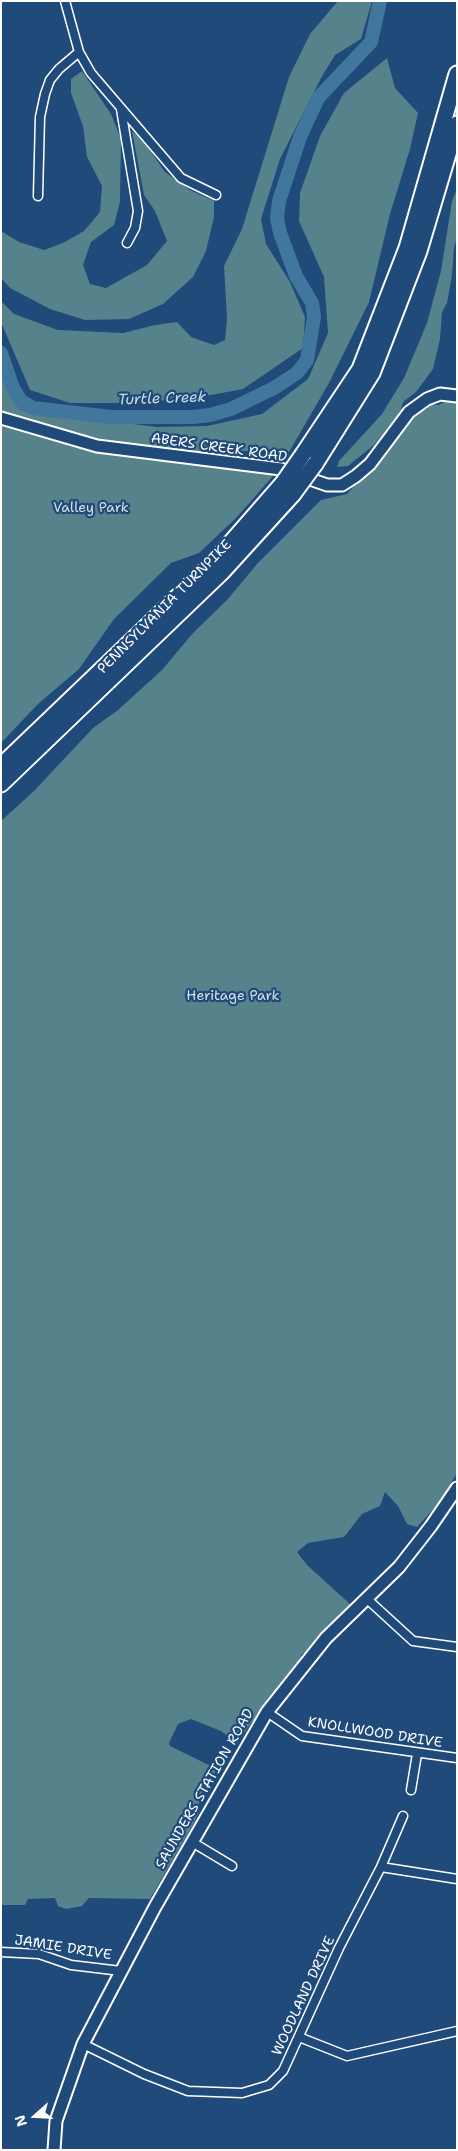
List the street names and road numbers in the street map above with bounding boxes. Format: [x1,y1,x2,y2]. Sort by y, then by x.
street label: ABERS CREEK ROAD [150,430,288,466]
street label: PENNSYLVANIA TURNPIKE [94,536,236,678]
street label: SAUNDERS STATION ROAD [152,1706,258,1872]
street label: KNOLLWOOD DRIVE [307,1714,443,1752]
street label: JAMIE DRIVE [13,1932,113,1964]
street label: WOODLAND DRIVE [269,1934,339,2058]

